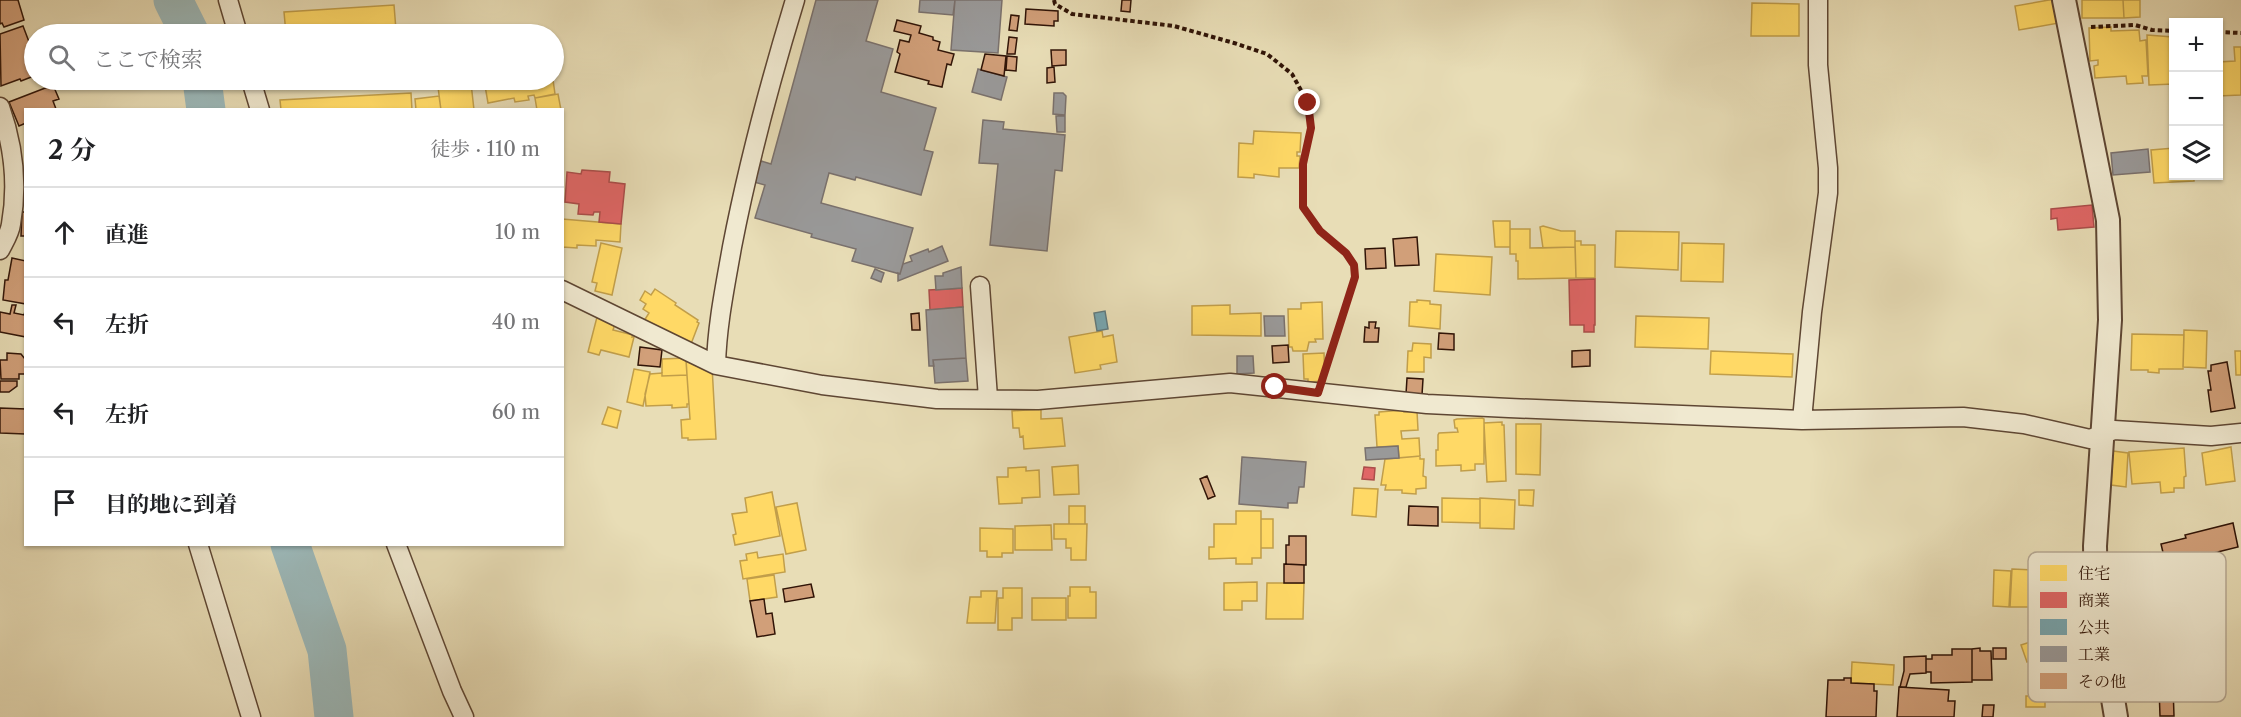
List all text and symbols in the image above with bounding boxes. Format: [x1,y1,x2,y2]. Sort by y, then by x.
map controls [2169,18,2223,180]
button: + [2169,18,2223,72]
search box [24,24,564,90]
icon: search [45,41,78,74]
text: ここで検索 [93,46,203,73]
button: − [2169,72,2223,126]
route end [1294,89,1320,115]
button: layers [2169,126,2223,180]
text: 2 分 [48,134,96,166]
text: 徒歩 · 110 m [430,137,540,161]
icon: ahead [48,216,81,249]
text: 10 m [495,220,540,244]
text: 直進 [105,221,149,248]
icon: left [48,306,81,339]
text: 40 m [492,310,540,334]
text: 左折 [105,311,149,338]
route start [1261,373,1287,399]
icon: left [48,396,81,429]
text: 60 m [492,400,540,424]
text: 左折 [105,401,149,428]
icon: arrive [48,486,81,519]
text: 目的地に到着 [105,491,237,518]
legend [2028,552,2226,702]
text: 住宅 [2078,563,2110,583]
text: 商業 [2078,590,2110,610]
text: 公共 [2078,617,2110,637]
text: 工業 [2078,644,2110,664]
text: その他 [2078,671,2126,691]

